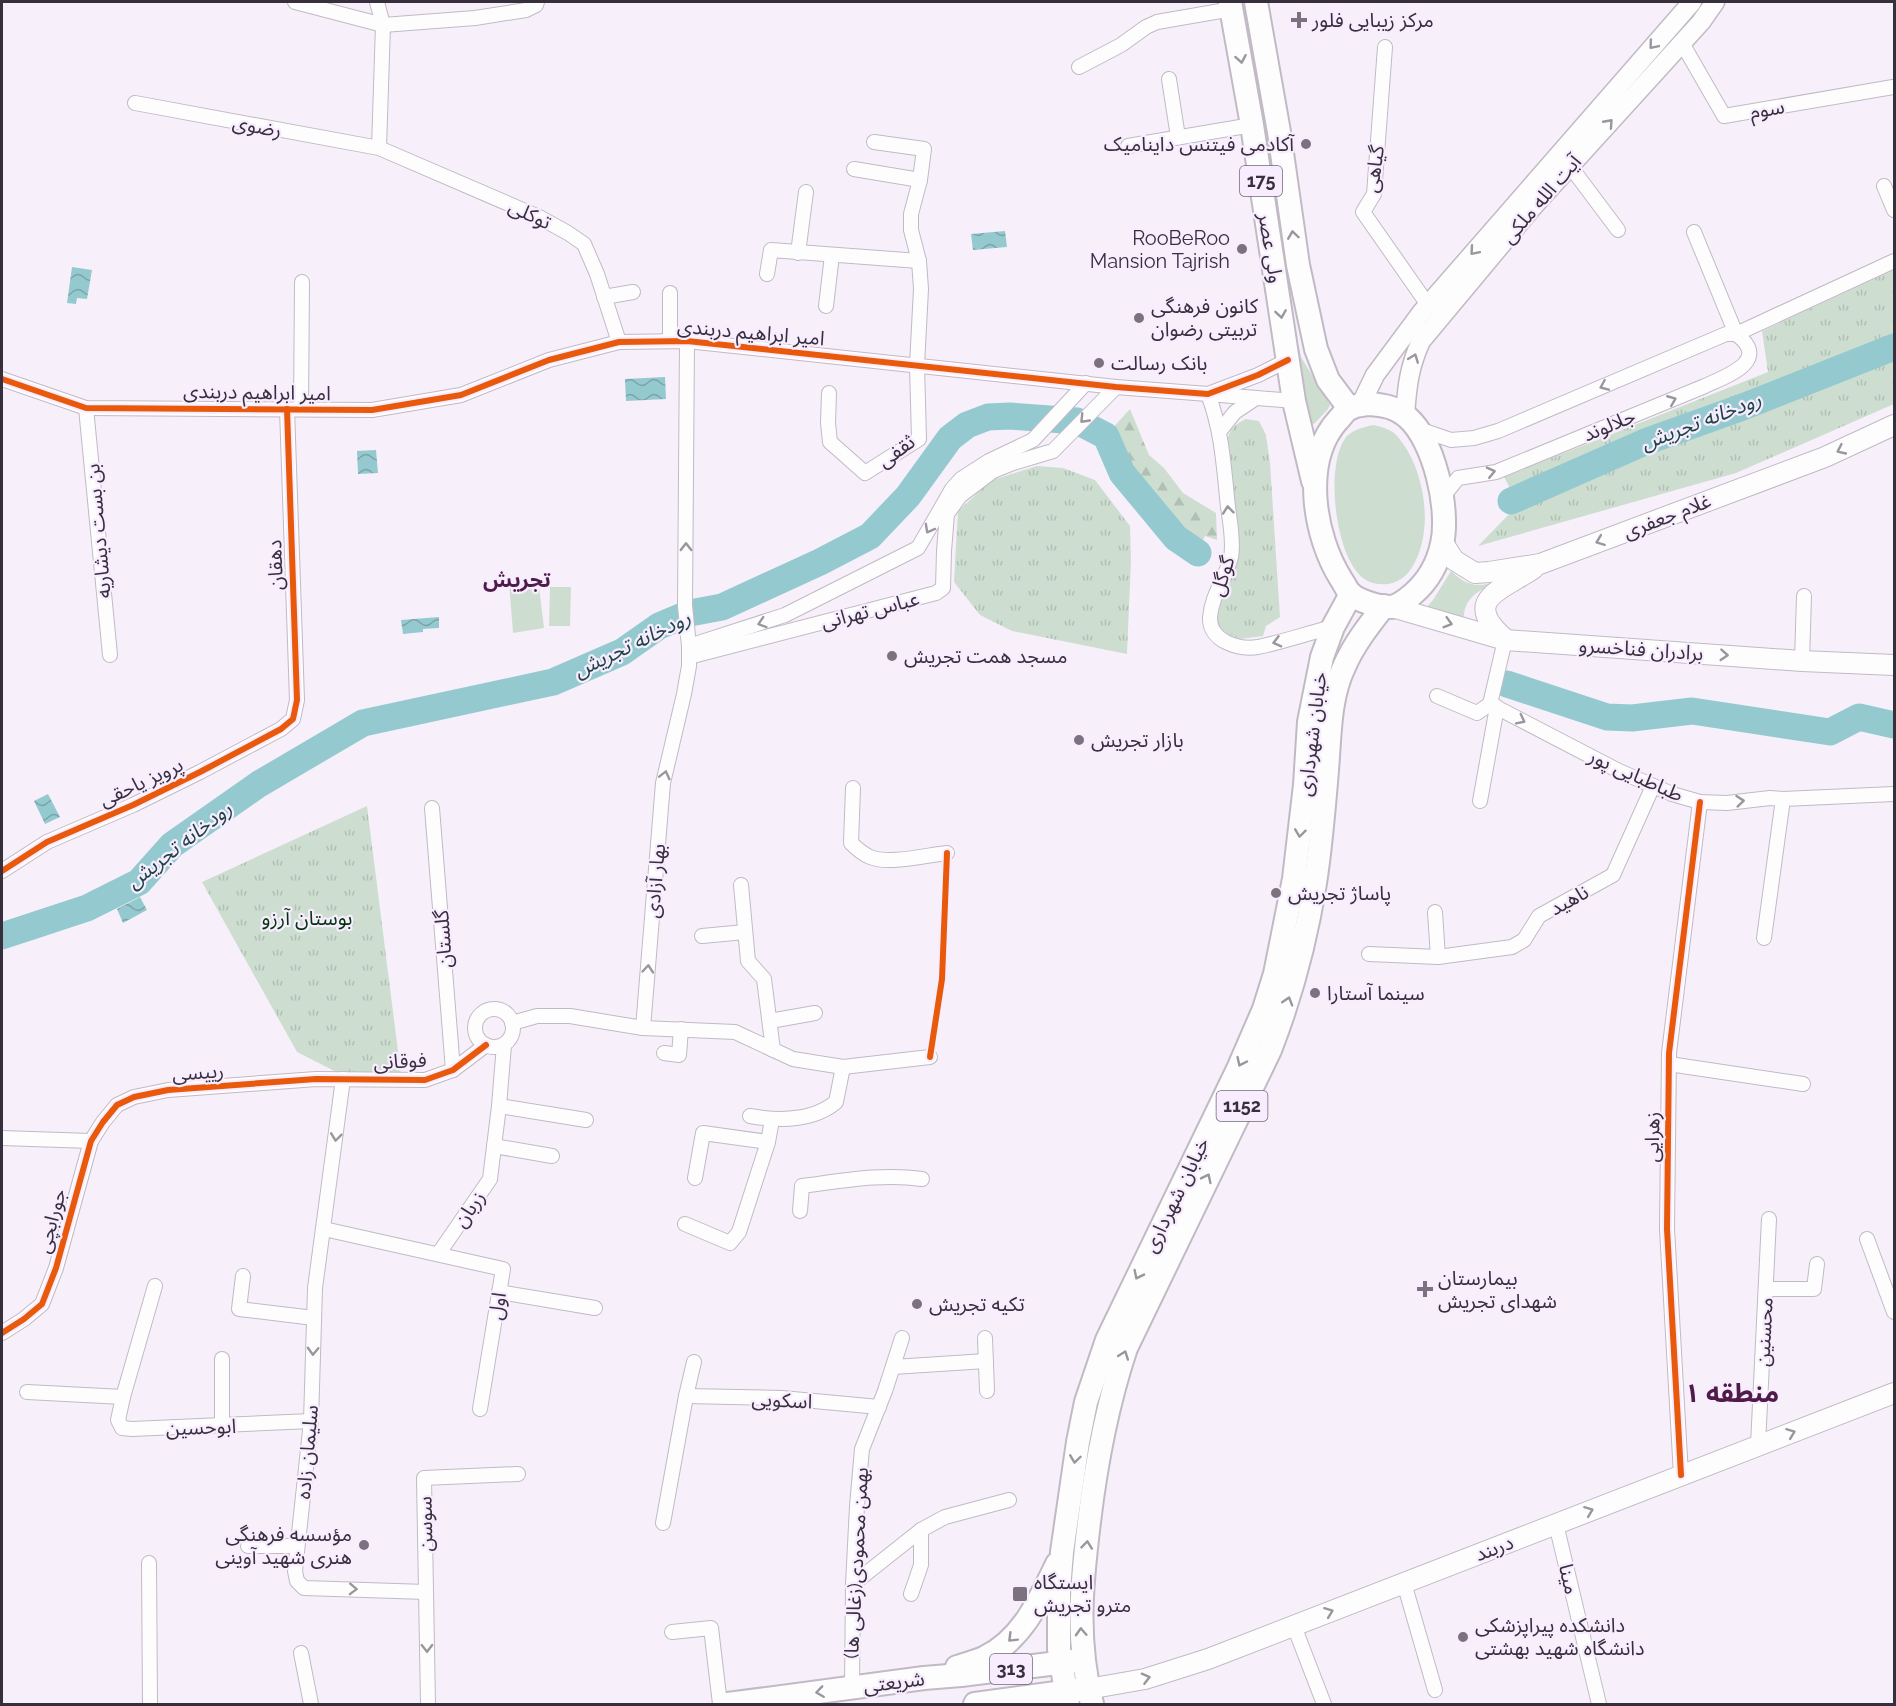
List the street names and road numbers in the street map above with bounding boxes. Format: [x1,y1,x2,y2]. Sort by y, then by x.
street label: سوم [1748,94,1787,127]
street label: رضوى [231,110,283,142]
street label: گیاهی [1359,143,1389,194]
street label: آیت الله ملکی [1496,149,1587,248]
road number: 175 [1240,166,1282,196]
street label: توکلی [505,194,555,234]
street label: ولی عصر [1253,210,1288,285]
street label: امیر ابراهیم دربندی [676,314,826,353]
street label: امیر ابراهیم دربندی [183,379,331,408]
street label: جلالوند [1579,404,1639,446]
street label: ثقفی [873,429,920,473]
street label: بن بست دیشاریه [80,463,116,599]
street label: غلام جعفری [1620,488,1715,546]
street label: دهقان [262,539,288,591]
street label: گوگل [1204,552,1240,599]
street label: عباس تهرانی [818,586,922,634]
street label: برادران فناخسرو [1578,633,1704,665]
street label: خیابان شهرداری [1292,670,1332,798]
street label: طباطبایی پور [1584,743,1687,808]
street label: پرویز یاحقی [95,752,187,813]
street label: بهار آزادی [640,843,670,919]
street label: ناهید [1545,880,1593,920]
street label: گلستان [429,908,457,969]
street label: فوقانی [373,1048,427,1074]
street label: رییسی [171,1058,225,1086]
road number: 1152 [1216,1091,1268,1121]
street label: زهرایی [1640,1111,1664,1163]
street label: خیابان شهرداری [1138,1134,1214,1256]
street label: جورابچی [31,1186,72,1256]
street label: زربان [448,1186,490,1232]
street label: اول [483,1290,511,1322]
street label: محسنین [1750,1297,1778,1367]
street label: اسکویی [751,1386,813,1414]
street label: سلیمان زاده [291,1404,323,1500]
street label: ابوحسین [165,1414,237,1440]
street label: بهمن محمودی(زغالی ها) [839,1467,873,1659]
street label: سوسن [413,1496,437,1552]
street label: دربند [1471,1530,1517,1566]
street label: مینا [1554,1561,1584,1597]
road number: 313 [990,1654,1032,1684]
street label: شریعتی [862,1666,926,1698]

